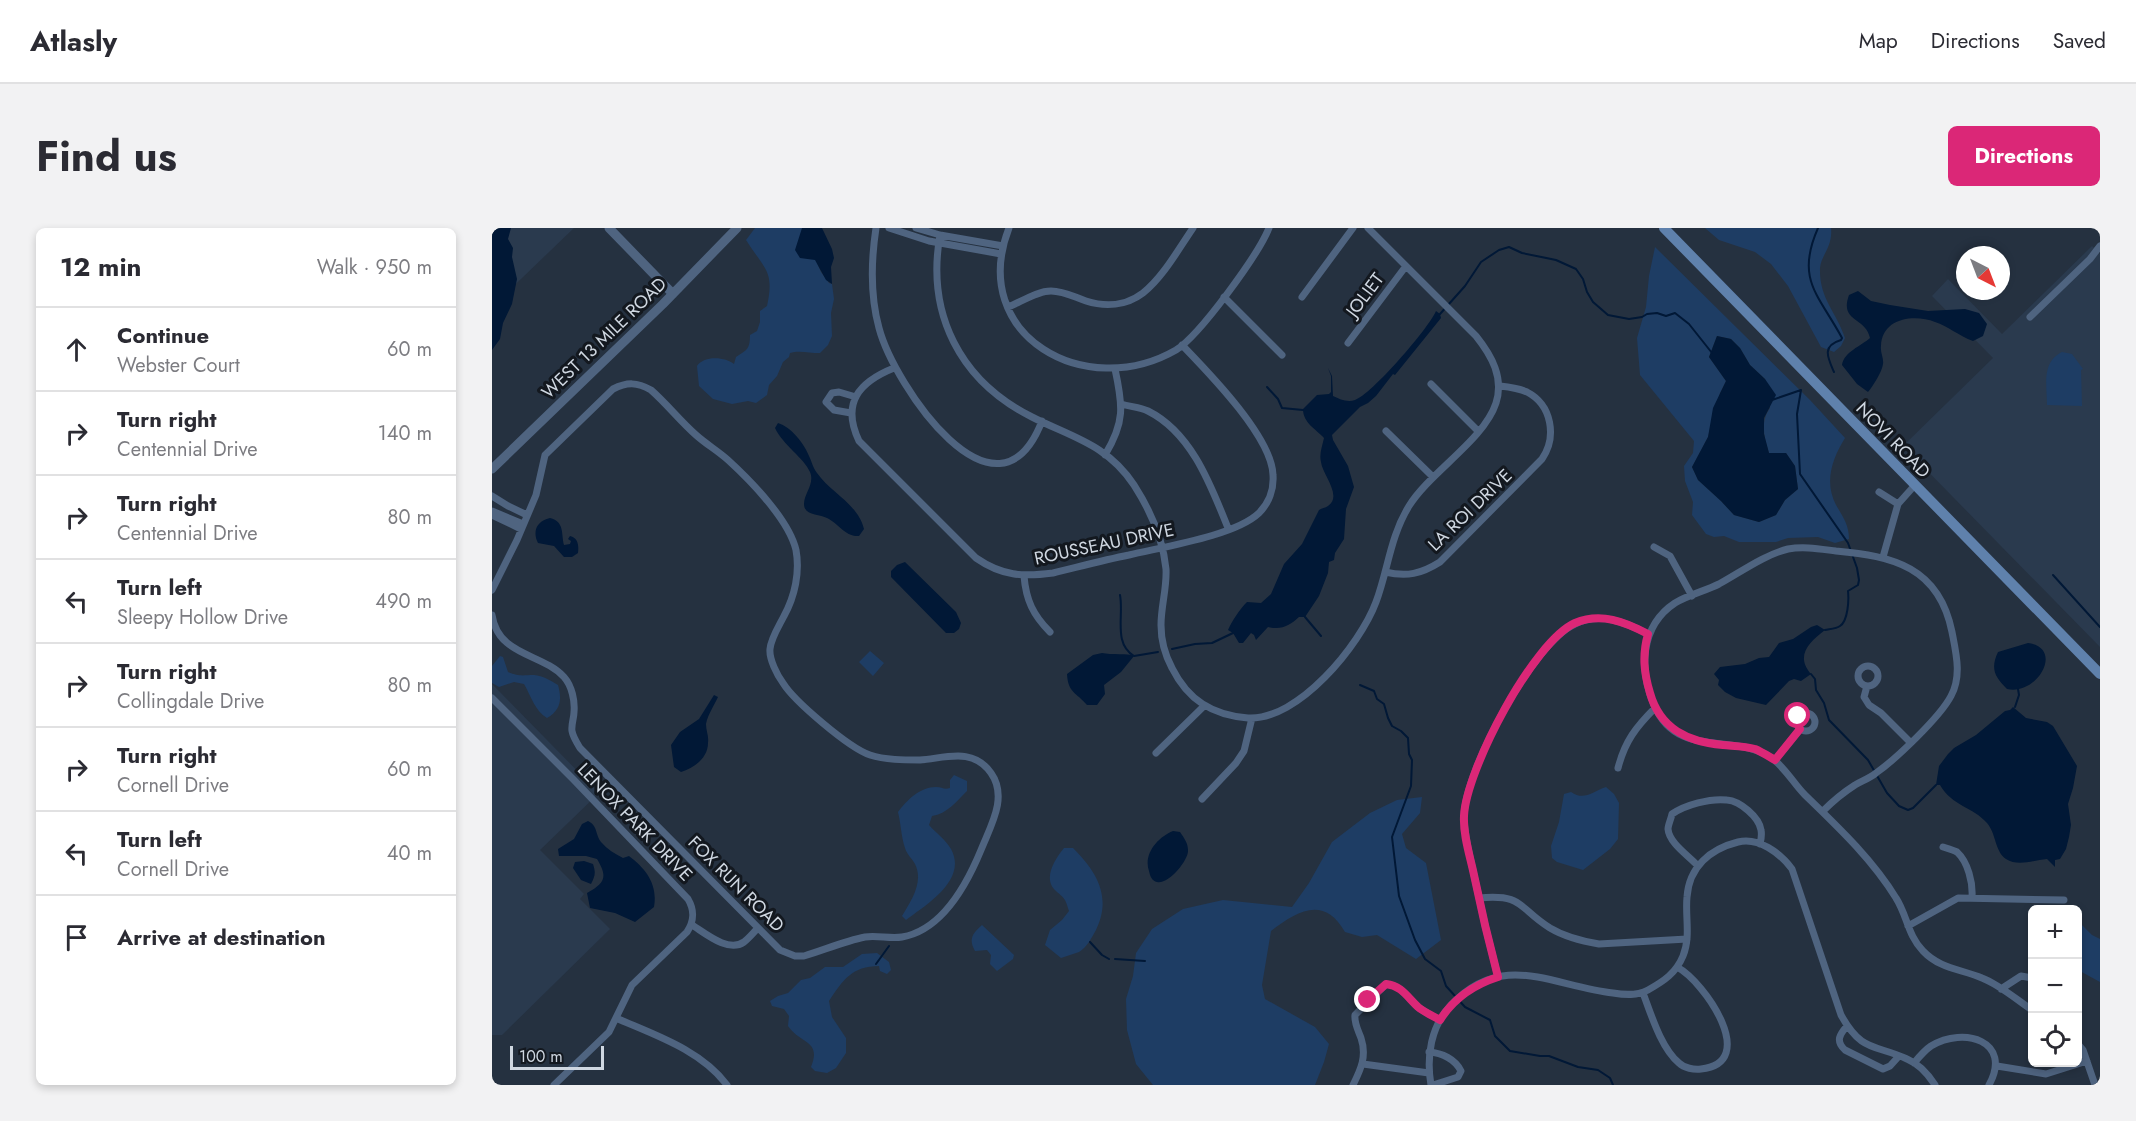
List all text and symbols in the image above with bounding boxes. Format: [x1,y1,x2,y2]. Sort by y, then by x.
text: Atlasly [30,21,117,62]
text: Map [1859,26,1898,56]
text: Directions [1931,26,2020,56]
text: Saved [2053,26,2106,56]
text: Find us [36,126,177,187]
button: Directions [1948,126,2100,186]
north arrow [1956,246,2010,300]
text: 12 min [60,248,142,286]
text: Walk · 950 m [317,253,432,282]
street label: JOLIET [1339,267,1391,324]
street label: WEST 13 MILE ROAD [536,271,672,405]
text: Continue [117,319,209,351]
icon: ahead [60,333,93,366]
text: 60 m [387,335,432,364]
text: Webster Court [117,351,240,380]
street label: NOVI ROAD [1850,396,1936,484]
text: Turn right [117,403,217,435]
icon: right [60,417,93,450]
text: 140 m [378,419,432,448]
text: Centennial Drive [117,435,257,464]
street label: LA ROI DRIVE [1422,463,1518,557]
text: Turn right [117,487,217,519]
icon: right [60,501,93,534]
text: 80 m [387,503,432,532]
street label: ROUSSEAU DRIVE [1032,516,1176,572]
text: Centennial Drive [117,519,257,548]
text: Turn left [117,571,202,603]
icon: left [60,585,93,618]
text: 490 m [375,587,432,616]
text: Sleepy Hollow Drive [117,603,288,632]
text: Turn right [117,655,217,687]
icon: right [60,669,93,702]
text: 80 m [387,671,432,700]
text: Collingdale Drive [117,687,264,716]
route start [1784,702,1810,728]
text: Turn right [117,739,217,771]
icon: right [60,753,93,786]
text: 60 m [387,755,432,784]
street label: LENOX PARK DRIVE [572,757,698,887]
text: Cornell Drive [117,771,229,800]
text: Turn left [117,823,202,855]
street label: FOX RUN ROAD [682,830,790,938]
icon: left [60,837,93,870]
text: 40 m [387,839,432,868]
text: Cornell Drive [117,855,229,884]
map controls [2028,905,2082,1067]
button: + [2028,905,2082,959]
icon: arrive [60,921,93,954]
text: Arrive at destination [117,921,326,953]
button: − [2028,959,2082,1013]
route end [1354,986,1380,1012]
button: locate [2028,1013,2082,1067]
scale bar [510,1043,604,1070]
text: 100 m [519,1045,563,1068]

